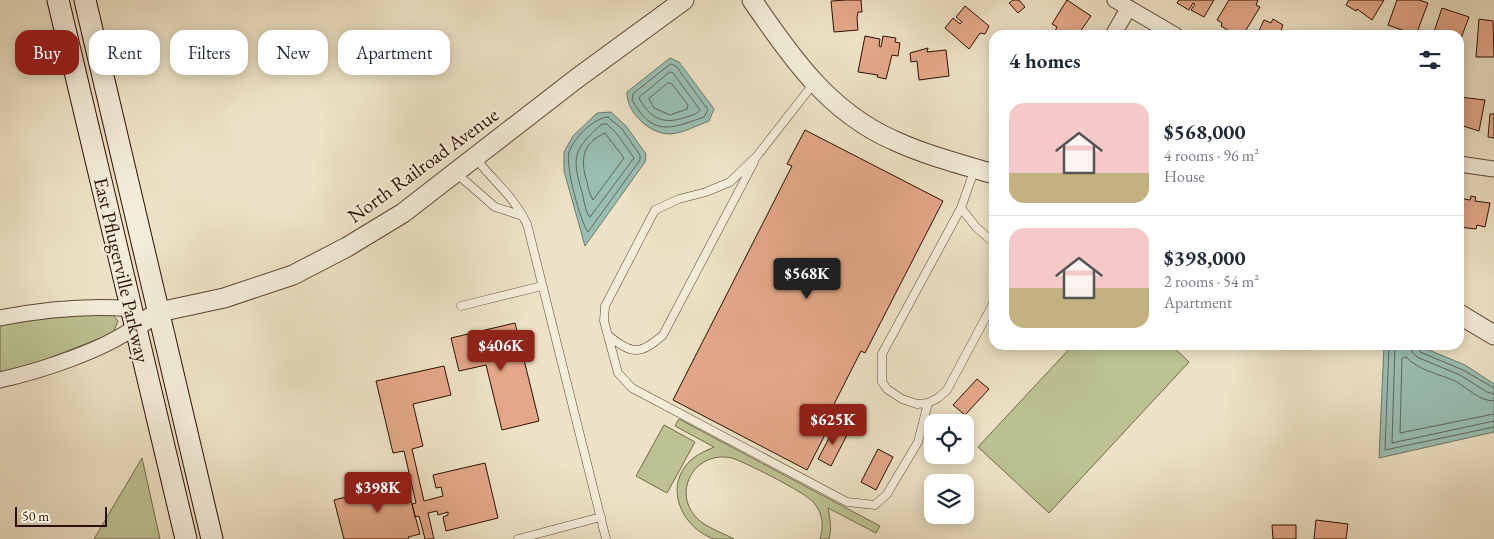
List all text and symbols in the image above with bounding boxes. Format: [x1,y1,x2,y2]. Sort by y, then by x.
chip: Buy [15,30,79,75]
chip: Rent [89,30,160,75]
chip: Filters [170,30,248,75]
chip: New [258,30,328,75]
chip: Apartment [338,30,450,75]
icon: filters [1416,46,1444,74]
text: 4 homes [1009,47,1081,74]
street label: North Railroad Avenue [342,101,504,229]
text: $568,000 [1164,118,1246,145]
icon: home [1049,123,1109,183]
text: 4 rooms · 96 m² [1164,145,1259,166]
text: House [1164,166,1205,187]
street label: East Pflugerville Parkway [88,175,156,365]
text: $398,000 [1164,244,1246,271]
icon: home [1049,248,1109,308]
pin: $568K [772,258,842,300]
text: $568K [785,263,829,284]
text: 2 rooms · 54 m² [1164,271,1259,292]
text: Apartment [1164,292,1232,313]
pin: $406K [466,330,536,372]
text: $406K [479,335,523,356]
pin: $625K [798,404,868,446]
text: $625K [811,409,855,430]
map controls [924,414,974,524]
button: locate [924,414,974,464]
pin: $398K [343,472,413,514]
button: layers [924,474,974,524]
text: $398K [356,477,400,498]
scale bar [15,504,108,527]
text: 50 m [22,507,49,525]

